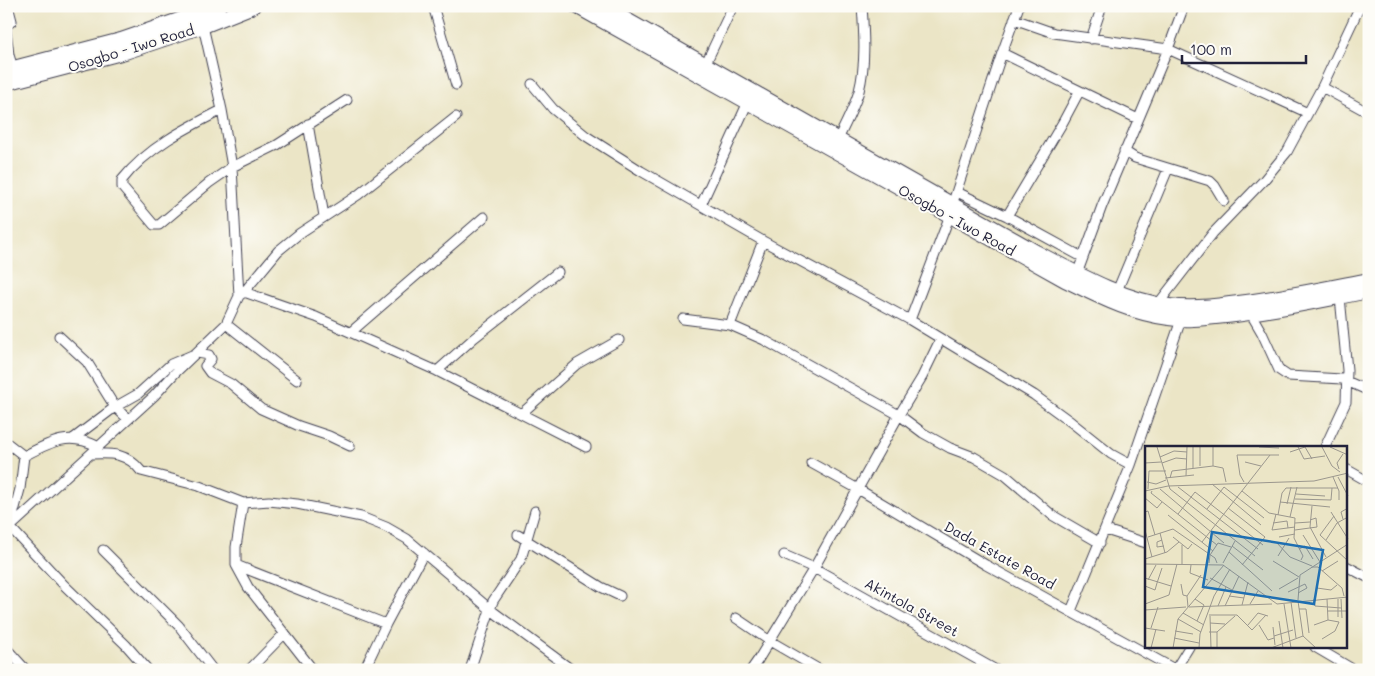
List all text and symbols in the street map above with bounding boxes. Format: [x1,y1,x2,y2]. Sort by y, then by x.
street label: Osogbo - Iwo Road [66,20,197,76]
scale bar [1182,32,1306,64]
text: 100 m [1190,39,1232,59]
street label: Osogbo - Iwo Road [895,180,1019,260]
inset map [1145,446,1348,648]
street label: Dada Estate Road [941,517,1059,593]
street label: Akintola Street [862,573,962,641]

